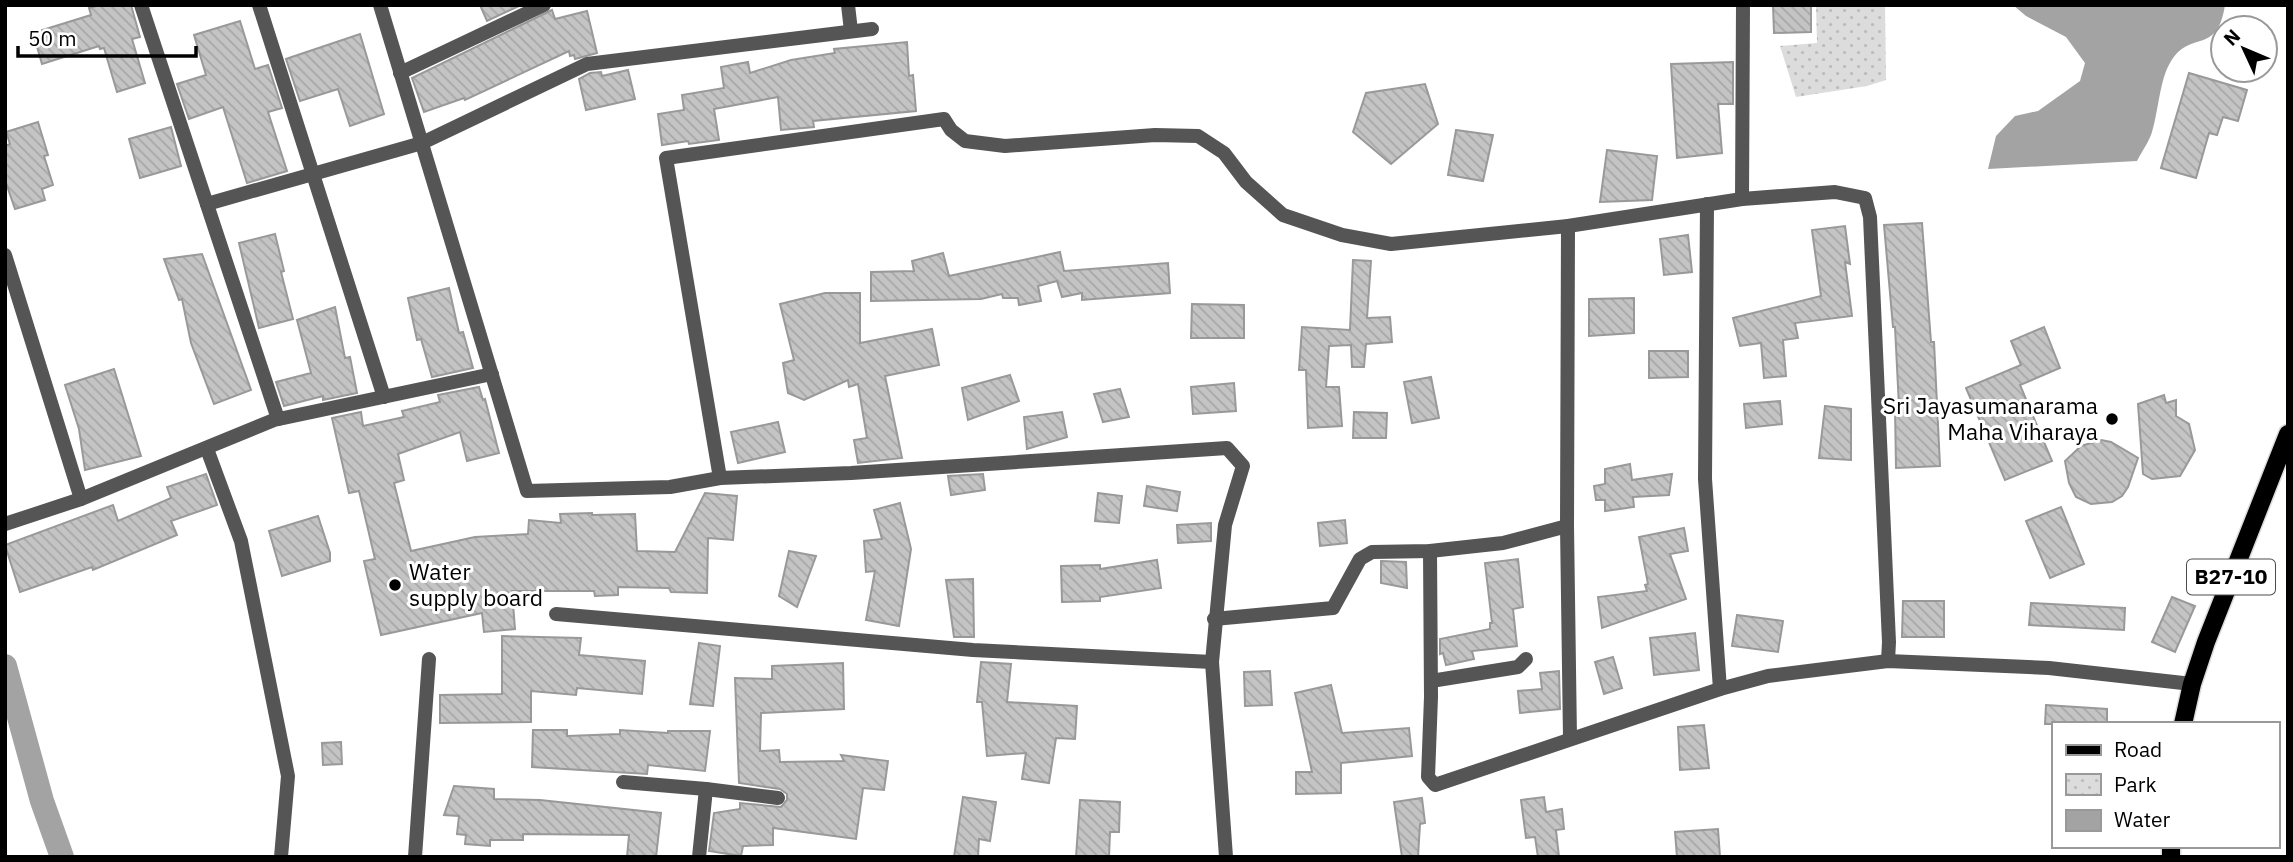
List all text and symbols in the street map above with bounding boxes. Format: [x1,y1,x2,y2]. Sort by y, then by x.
scale bar [18,14,196,58]
north arrow [2209,14,2279,84]
text: 50 m [28,24,77,52]
text: N [2218,24,2245,50]
place label: Sri Jayasumanarama Maha Viharaya [1883,390,2098,446]
marker: Sri Jayasumanarama Maha Viharaya [2104,411,2120,427]
place label: Water supply board [409,556,543,612]
road number: B27-10 [2187,560,2275,594]
marker: Water supply board [387,577,403,593]
legend [2052,722,2279,848]
text: Road [2114,735,2162,763]
text: Park [2114,770,2157,798]
text: Water [2114,805,2171,833]

